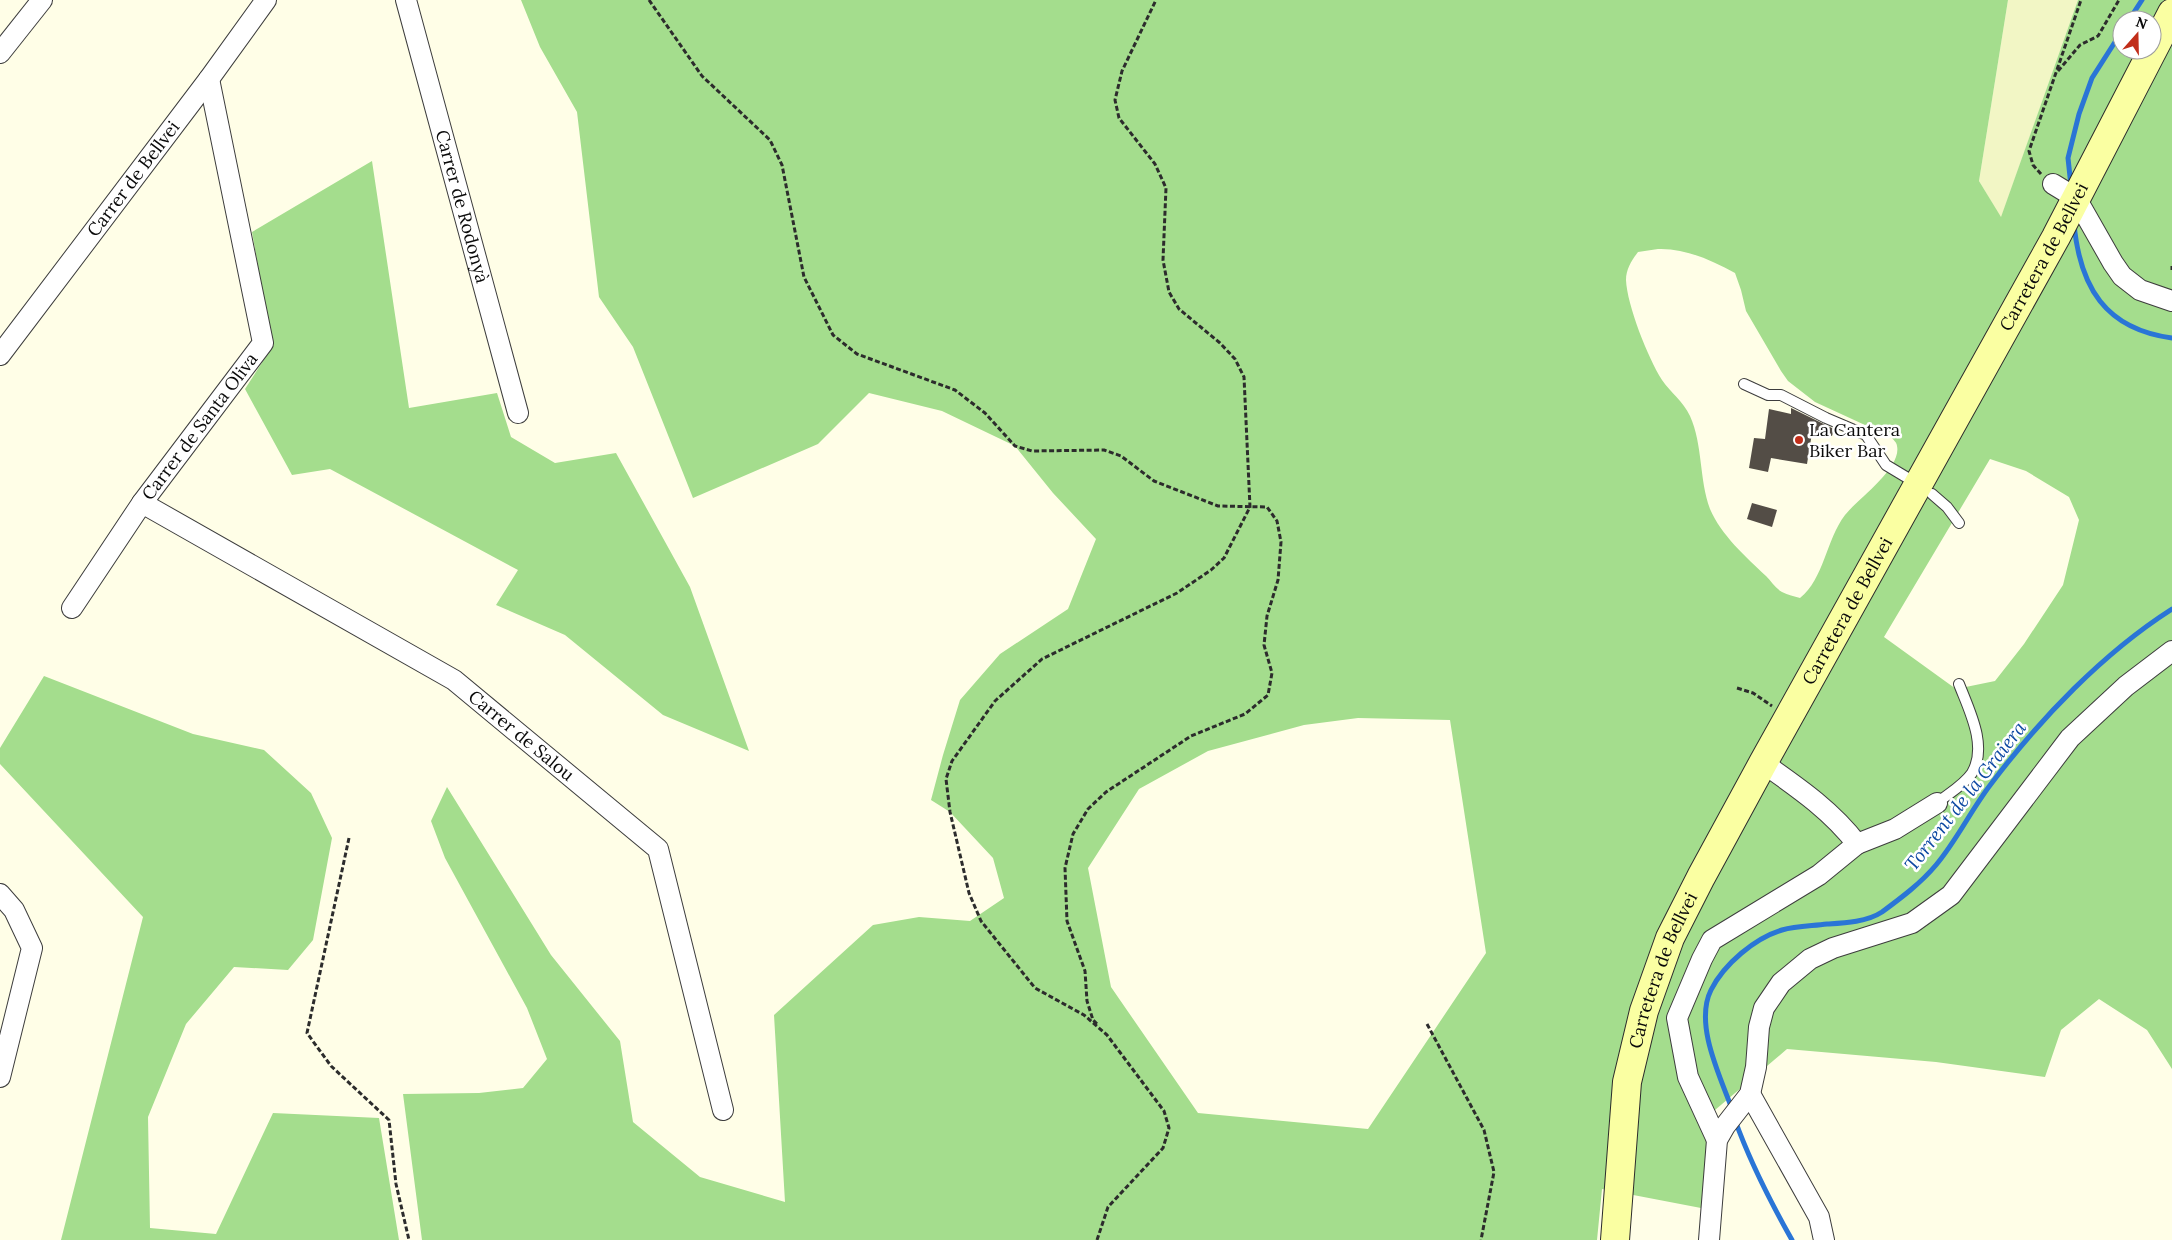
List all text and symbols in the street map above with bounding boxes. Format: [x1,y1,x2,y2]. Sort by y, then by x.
north arrow [2112,10,2162,60]
text: N [2133,12,2150,33]
street label: Carrer de Bellvei [82,116,184,241]
street label: Carrer de Rodonyà [431,127,494,285]
street label: Carretera de Bellvei [1994,179,2093,335]
street label: Carrer de Santa Oliva [136,348,262,504]
place label: La Cantera Biker Bar [1809,418,1900,462]
marker: La Cantera Biker Bar [1793,434,1805,446]
street label: Carretera de Bellvei [1797,533,1897,689]
street label: Carrer de Salou [464,685,579,786]
water label: Torrent de la Graiera [1899,716,2031,876]
street label: Carretera de Bellvei [1623,888,1702,1051]

